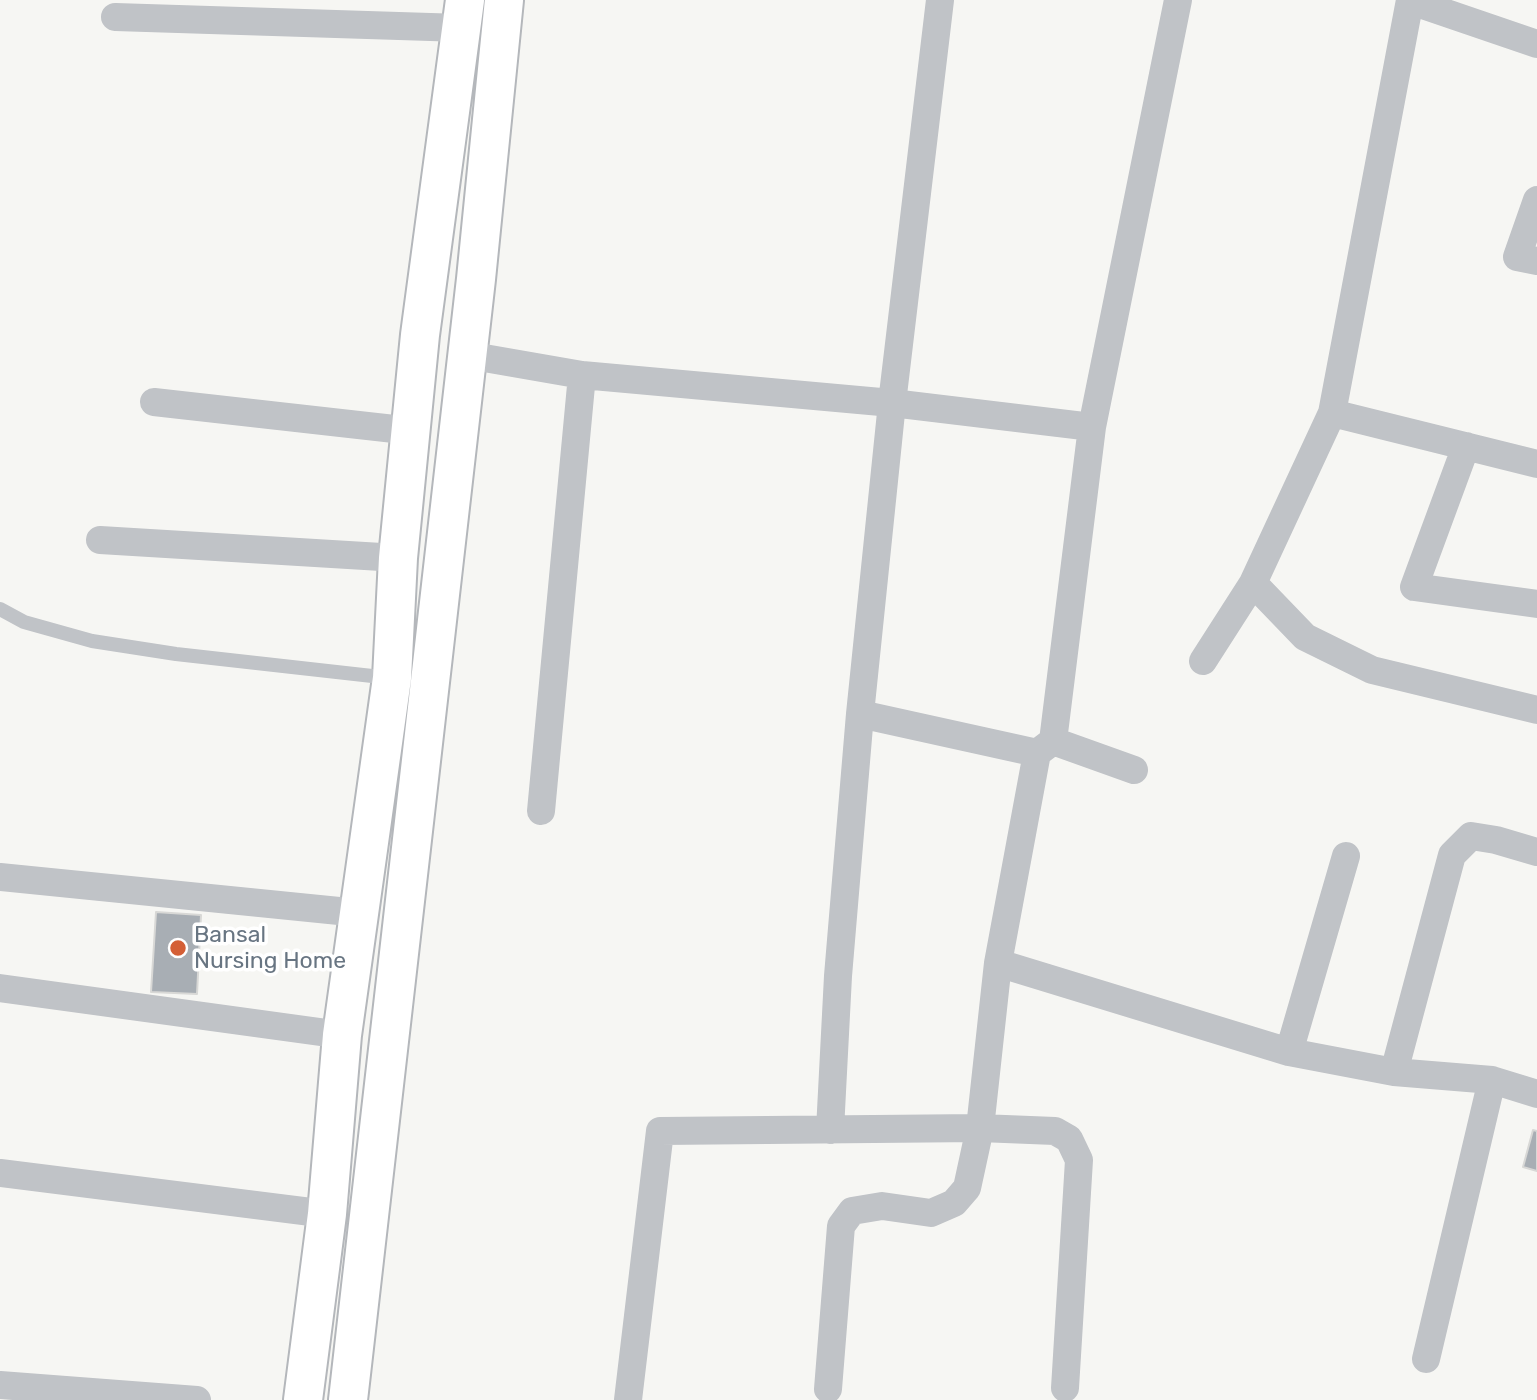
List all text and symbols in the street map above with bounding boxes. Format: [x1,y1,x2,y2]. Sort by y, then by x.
place label: Bansal Nursing Home [194,921,346,975]
marker: Bansal Nursing Home [168,938,188,958]

